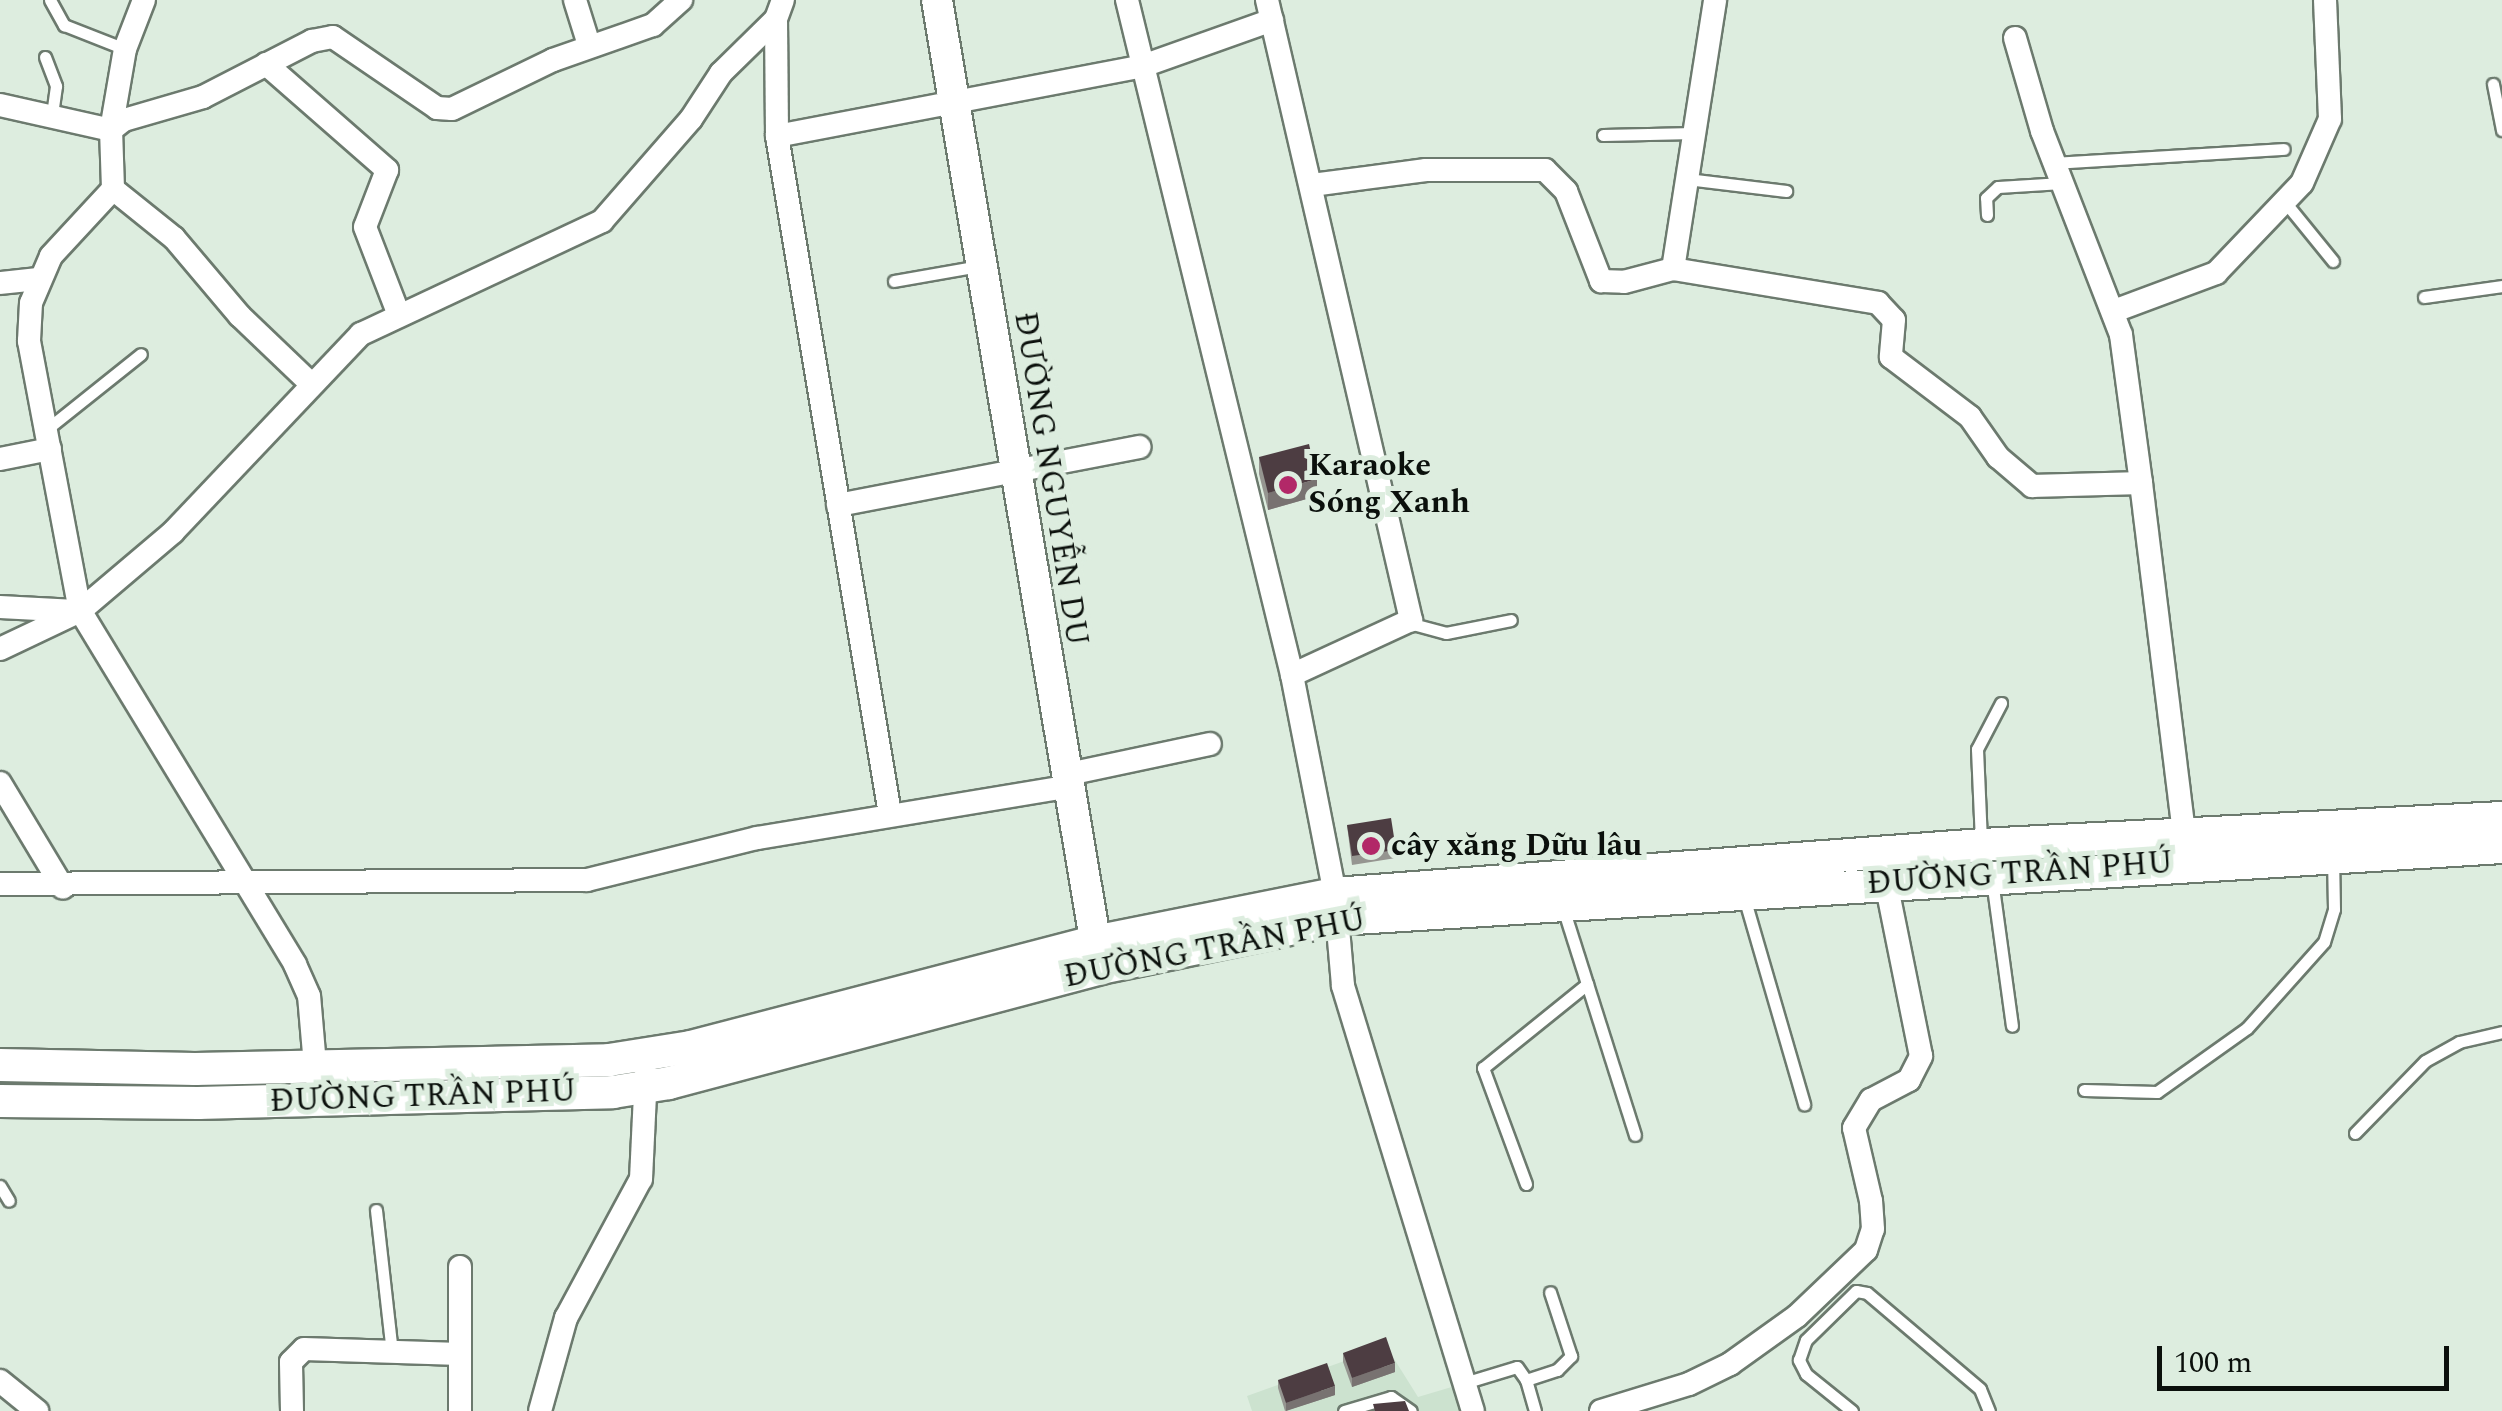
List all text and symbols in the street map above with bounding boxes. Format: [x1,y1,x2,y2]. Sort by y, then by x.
street label: ĐƯỜNG NGUYỄN DU [1005,309,1095,649]
place label: Karaoke Sóng Xanh [1308,448,1470,523]
marker: Karaoke Sóng Xanh [1277,474,1299,496]
place label: cây xăng Dữu lâu [1391,827,1642,865]
marker: cây xăng Dữu lâu [1360,835,1382,857]
street label: ĐƯỜNG TRẦN PHÚ [1866,844,2174,904]
street label: ĐƯỜNG TRẦN PHÚ [1061,901,1369,997]
street label: ĐƯỜNG TRẦN PHÚ [269,1072,577,1122]
scale bar [2162,1326,2454,1388]
text: 100 m [2174,1340,2252,1386]

